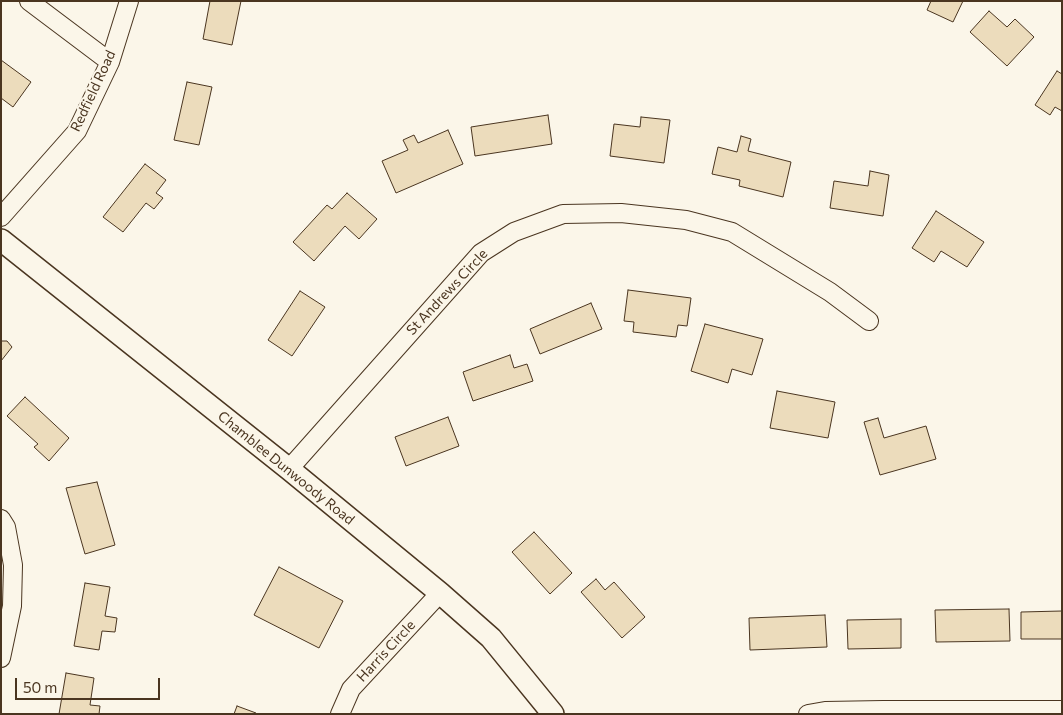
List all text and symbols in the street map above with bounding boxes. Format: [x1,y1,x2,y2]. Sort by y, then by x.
street label: Redfield Road [67,48,119,134]
street label: St Andrews Circle [403,246,491,338]
street label: Chamblee Dunwoody Road [214,408,358,528]
street label: Harris Circle [353,617,419,685]
scale bar [18,668,162,700]
text: 50 m [23,678,57,696]

